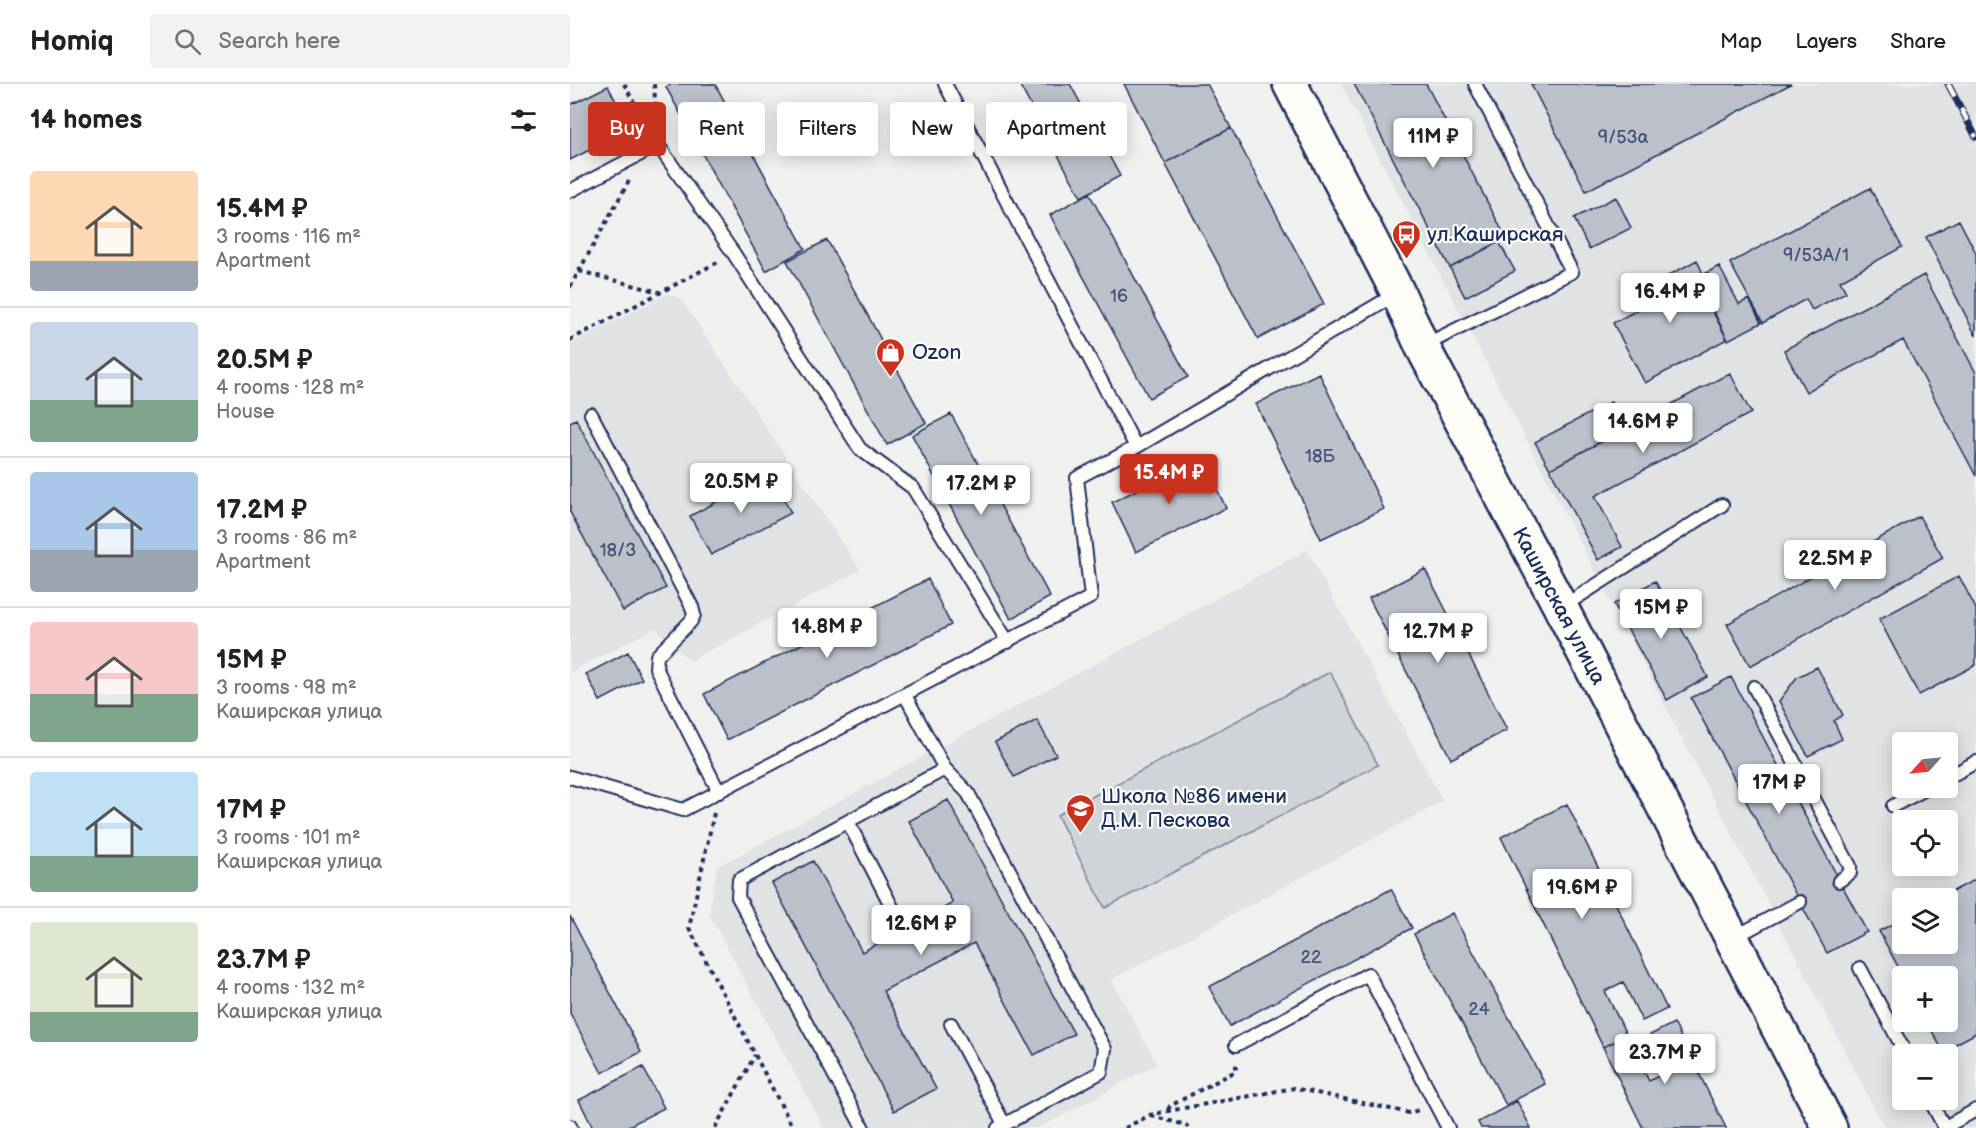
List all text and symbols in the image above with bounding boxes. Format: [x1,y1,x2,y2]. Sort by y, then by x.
search box [150,14,570,68]
text: Homiq [30,25,114,58]
icon: search [171,25,204,58]
text: Search here [219,28,340,55]
text: Map [1720,29,1762,54]
text: Layers [1795,29,1857,54]
text: Share [1890,29,1946,54]
chip: Buy [588,102,666,156]
chip: Rent [678,102,765,156]
chip: Filters [777,102,878,156]
chip: New [890,102,974,156]
chip: Apartment [986,102,1127,156]
icon: filters [507,104,540,137]
text: 14 homes [30,105,142,136]
pin: 11M ₽ [1391,118,1475,169]
text: 11M ₽ [1407,125,1459,149]
house number: 9/53а [1598,127,1649,148]
text: 15.4M ₽ [216,194,308,225]
icon: home [78,195,150,267]
bus stop icon: ул.Каширская [1390,218,1422,260]
place label: ул.Каширская [1427,222,1564,247]
text: 3 rooms · 116 m² [216,225,361,249]
house number: 9/53А/1 [1783,245,1849,266]
text: Apartment [216,249,311,273]
pin: 16.4M ₽ [1615,273,1725,324]
text: 16.4M ₽ [1635,280,1706,304]
house number: 16 [1110,286,1128,307]
shop icon: Ozon [875,336,907,378]
place label: Ozon [912,340,961,365]
text: 20.5M ₽ [216,345,313,376]
icon: home [78,346,150,418]
text: 4 rooms · 128 m² [216,376,364,400]
text: House [216,400,275,424]
pin: 14.6M ₽ [1588,403,1698,454]
text: 14.6M ₽ [1608,410,1679,434]
house number: 18Б [1305,446,1335,467]
pin: 15.4M ₽ [1114,454,1224,505]
text: 15.4M ₽ [1134,461,1204,485]
pin: 20.5M ₽ [686,463,796,514]
pin: 17.2M ₽ [926,465,1036,516]
text: 20.5M ₽ [704,470,778,494]
text: 17.2M ₽ [946,472,1016,496]
text: 17.2M ₽ [216,495,307,526]
icon: home [78,496,150,568]
street label: Каширская улица [1507,523,1611,689]
text: 3 rooms · 86 m² [216,526,357,550]
house number: 18/3 [600,540,636,561]
pin: 22.5M ₽ [1780,540,1890,591]
text: 22.5M ₽ [1798,547,1872,571]
text: Apartment [216,550,311,574]
pin: 15M ₽ [1619,589,1703,640]
text: 15M ₽ [1634,596,1688,620]
pin: 14.8M ₽ [772,608,882,659]
pin: 12.7M ₽ [1383,613,1493,664]
text: 14.8M ₽ [792,615,862,639]
text: 12.7M ₽ [1403,620,1473,644]
text: 15M ₽ [216,645,287,676]
icon: home [78,646,150,718]
text: 3 rooms · 98 m² [216,676,357,700]
text: Каширская улица [216,700,382,724]
north arrow [1892,732,1958,798]
map controls [1892,732,1958,1110]
pin: 17M ₽ [1737,764,1821,815]
text: 17M ₽ [1752,771,1806,795]
place label: Школа №86 имени Д.М. Пескова [1101,784,1287,833]
school or university icon: Школа №86 имени Д.М. Пескова [1064,792,1096,834]
text: 17M ₽ [216,795,286,826]
icon: home [78,796,150,868]
button: locate [1892,810,1958,876]
text: 3 rooms · 101 m² [216,826,361,850]
text: Каширская улица [216,850,382,874]
pin: 19.6M ₽ [1527,869,1637,920]
text: 19.6M ₽ [1547,876,1617,900]
button: layers [1892,888,1958,954]
pin: 12.6M ₽ [866,905,976,956]
text: 12.6M ₽ [885,912,957,936]
text: 23.7M ₽ [216,945,311,976]
icon: home [78,946,150,1018]
house number: 22 [1300,947,1322,968]
button: + [1892,966,1958,1032]
text: 4 rooms · 132 m² [216,976,365,1000]
house number: 24 [1468,999,1490,1020]
text: Каширская улица [216,1000,382,1024]
pin: 23.7M ₽ [1610,1034,1720,1085]
text: 23.7M ₽ [1629,1041,1701,1065]
button: − [1892,1044,1958,1110]

